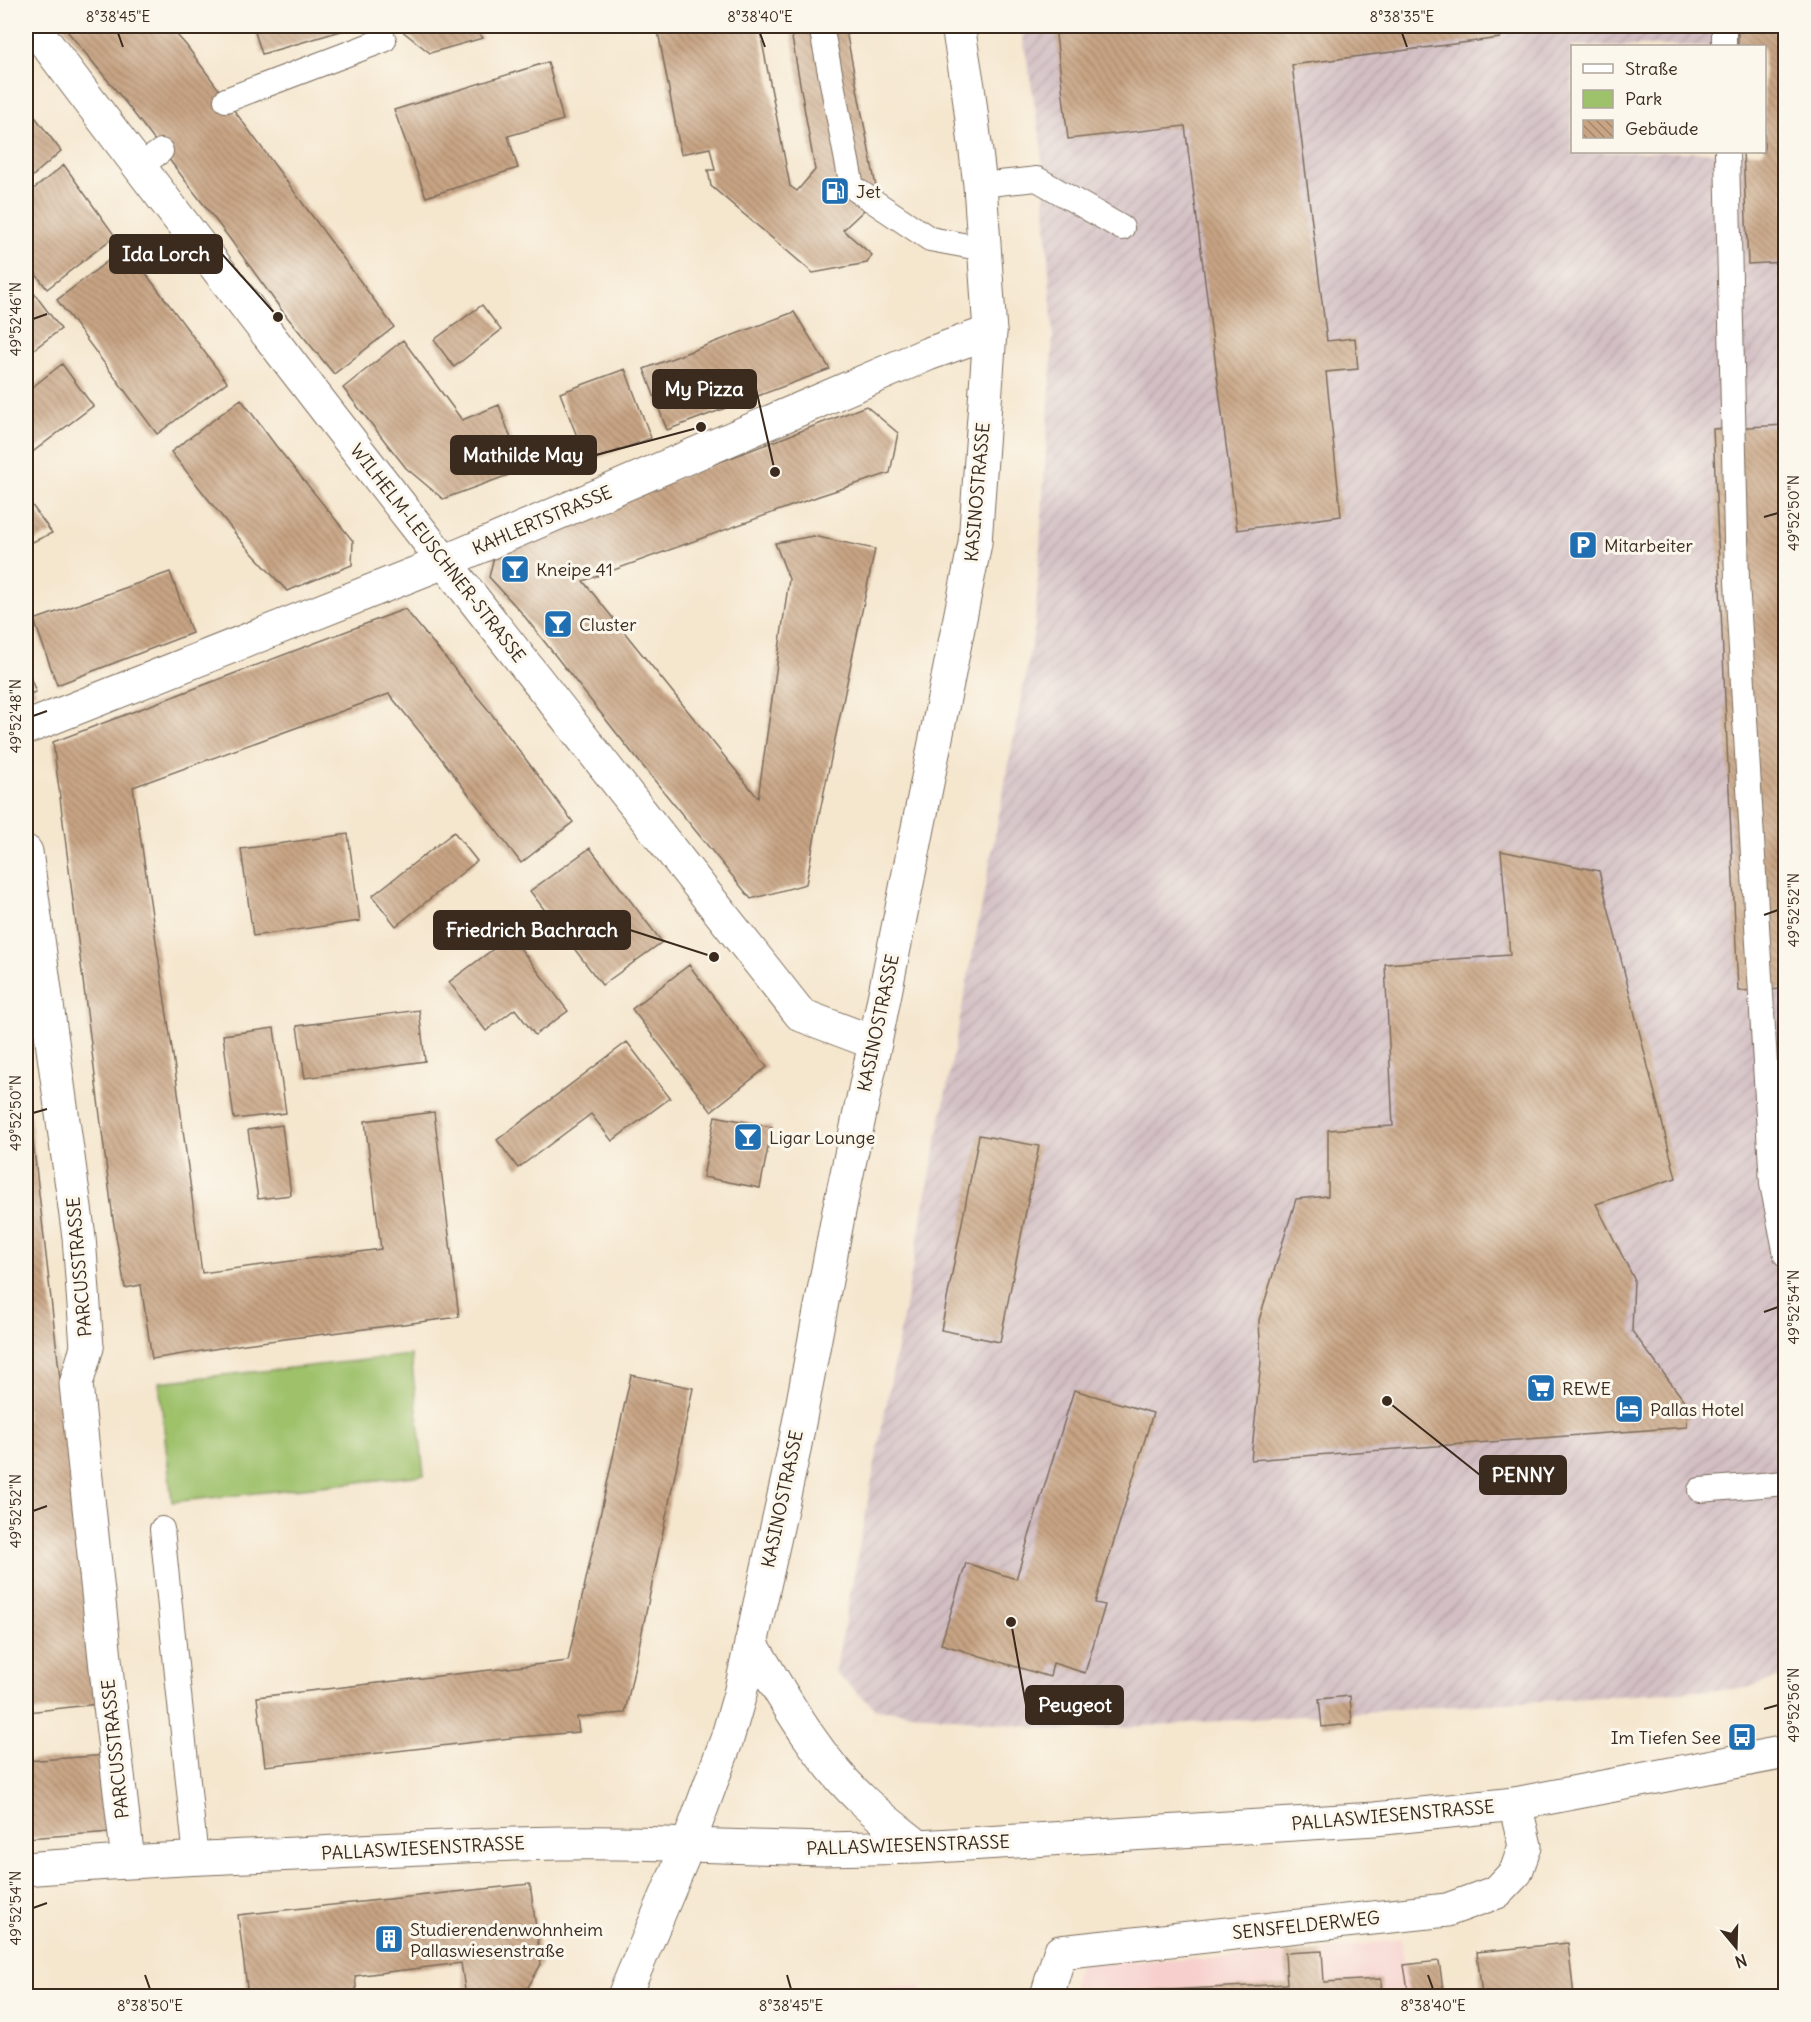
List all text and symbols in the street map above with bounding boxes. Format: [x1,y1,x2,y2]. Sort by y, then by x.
text: 8°38'45"E [86,7,150,26]
text: 8°38'40"E [727,7,793,26]
text: 8°38'35"E [1370,7,1435,26]
legend [1571,45,1766,153]
text: Straße [1625,57,1678,80]
text: Park [1625,87,1662,110]
text: Gebäude [1625,117,1698,140]
fuel station icon: Jet [819,175,851,207]
place label: Jet [856,180,881,203]
callout: Ida Lorch [110,235,222,273]
text: Ida Lorch [122,241,210,266]
text: 49°52'46"N [6,282,25,356]
callout: My Pizza [653,370,756,408]
text: My Pizza [664,376,744,401]
street label: KASINOSTRASSE [959,421,995,563]
callout: Mathilde May [451,436,596,474]
street label: WILHELM-LEUSCHNER-STRASSE [345,439,531,667]
text: Mathilde May [463,442,583,467]
text: 49°52'50"N [1784,475,1803,551]
street label: KAHLERTSTRASSE [469,480,615,560]
parking icon: Mitarbeiter [1567,529,1599,561]
place label: Mitarbeiter [1604,534,1693,557]
bar icon: Kneipe 41 [499,553,531,585]
place label: Kneipe 41 [536,558,613,581]
bar icon: Cluster [542,608,574,640]
place label: Cluster [579,613,637,636]
text: 49°52'48"N [6,679,25,753]
text: 49°52'52"N [1784,873,1803,947]
callout: Friedrich Bachrach [434,911,630,949]
text: Friedrich Bachrach [446,917,618,942]
street label: KASINOSTRASSE [852,952,904,1094]
text: 49°52'50"N [6,1075,25,1151]
bar icon: Ligar Lounge [732,1121,764,1153]
place label: Ligar Lounge [769,1126,875,1149]
street label: PARCUSSTRASSE [61,1196,97,1338]
text: 49°52'54"N [1784,1270,1803,1344]
supermarket icon: REWE [1525,1372,1557,1404]
place label: REWE [1562,1377,1611,1400]
hotel icon: Pallas Hotel [1613,1393,1645,1425]
place label: Pallas Hotel [1650,1398,1744,1421]
street label: KASINOSTRASSE [756,1428,808,1570]
callout: PENNY [1480,1456,1566,1494]
text: PENNY [1492,1462,1555,1487]
text: 49°52'52"N [6,1474,25,1548]
text: 49°52'56"N [1784,1668,1803,1742]
street label: PARCUSSTRASSE [96,1678,134,1820]
callout: Peugeot [1026,1686,1123,1724]
text: Peugeot [1038,1692,1112,1717]
bus stop icon: Im Tiefen See [1726,1721,1758,1753]
place label: Im Tiefen See [1611,1726,1721,1749]
street label: PALLASWIESENSTRASSE [1291,1795,1495,1835]
street label: PALLASWIESENSTRASSE [806,1830,1010,1860]
street label: PALLASWIESENSTRASSE [321,1831,525,1865]
text: 49°52'54"N [6,1871,25,1945]
street label: SENSFELDERWEG [1231,1906,1381,1944]
north arrow [1706,1917,1766,1977]
place label: Studierendenwohnheim Pallaswiesenstraße [410,1918,603,1962]
building icon: Studierendenwohnheim Pallaswiesenstraße [373,1923,405,1955]
text: N [1732,1950,1749,1972]
text: 8°38'50"E [117,1996,183,2015]
text: 8°38'45"E [759,1996,823,2015]
text: 8°38'40"E [1400,1996,1466,2015]

